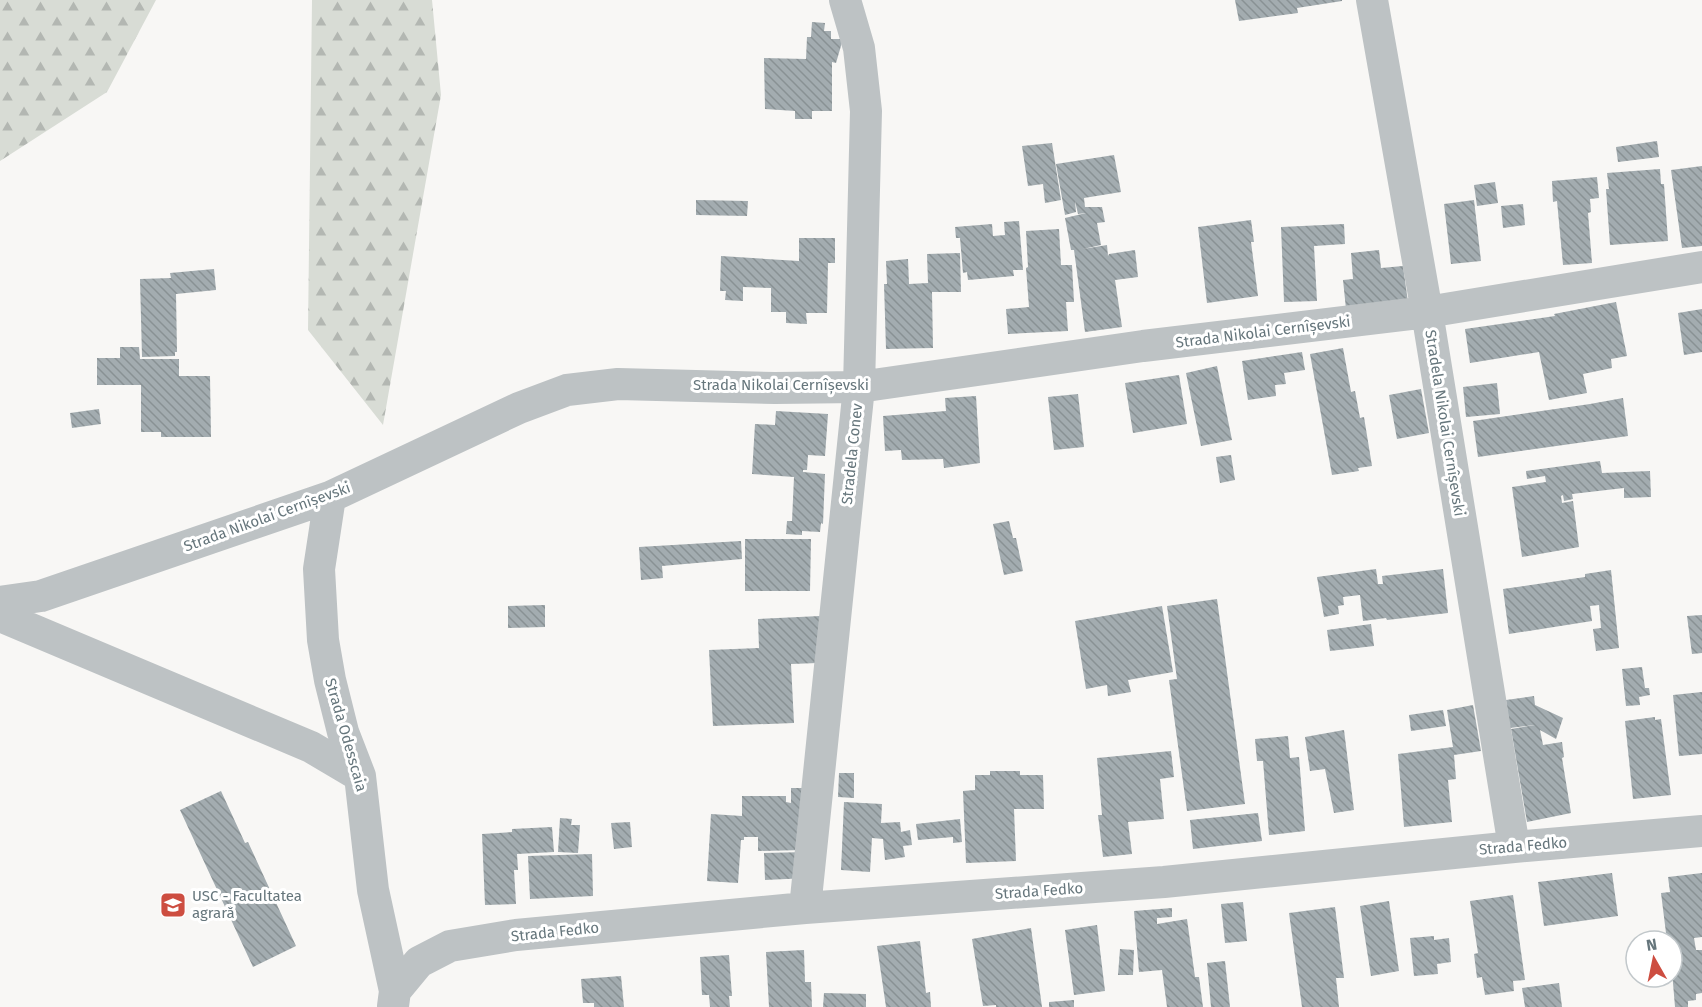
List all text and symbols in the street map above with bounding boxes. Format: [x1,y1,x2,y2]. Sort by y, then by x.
street label: Strada Nikolai Cernîșevski [1175,312,1352,353]
street label: Stradela Nikolai Cernîșevski [1420,329,1469,518]
street label: Strada Nikolai Cernîșevski [693,376,869,395]
street label: Stradela Conev [838,402,866,506]
street label: Strada Nikolai Cernîșevski [181,478,353,556]
street label: Strada Odesscaia [321,676,371,794]
street label: Strada Fedko [1478,833,1568,859]
street label: Strada Fedko [994,879,1084,903]
place label: USC - Facultatea agrară [192,887,302,922]
school or university icon: USC - Facultatea agrară [158,890,188,920]
street label: Strada Fedko [510,918,600,946]
north arrow [1624,929,1684,989]
text: N [1645,934,1658,955]

